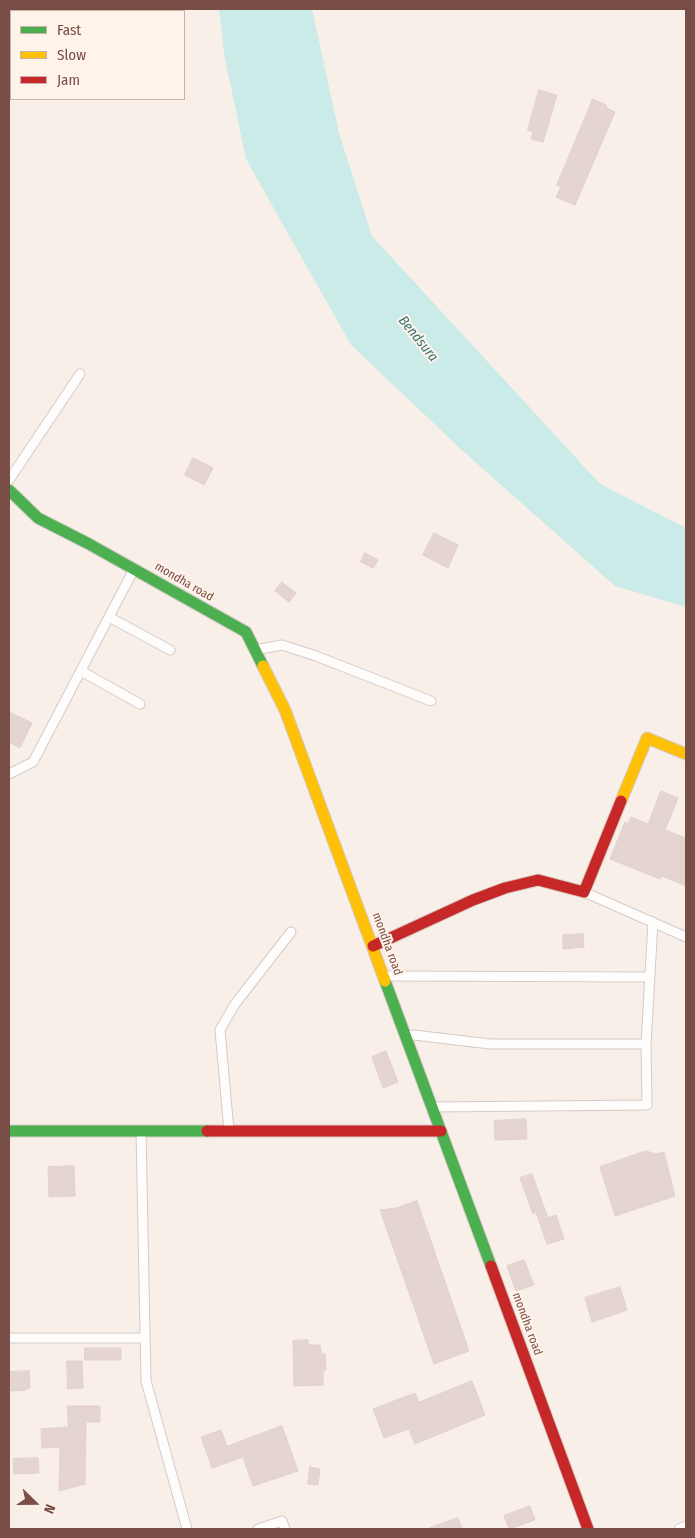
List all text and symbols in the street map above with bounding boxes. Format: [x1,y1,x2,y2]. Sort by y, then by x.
legend [10,10,185,100]
text: Fast [57,21,81,39]
text: Slow [57,46,86,64]
text: Jam [57,71,80,89]
water label: Bendsura [394,313,442,365]
street label: mondha road [152,559,216,605]
street label: mondha road [369,911,405,977]
street label: mondha road [509,1291,545,1357]
north arrow [10,1478,60,1528]
text: N [40,1502,59,1516]

